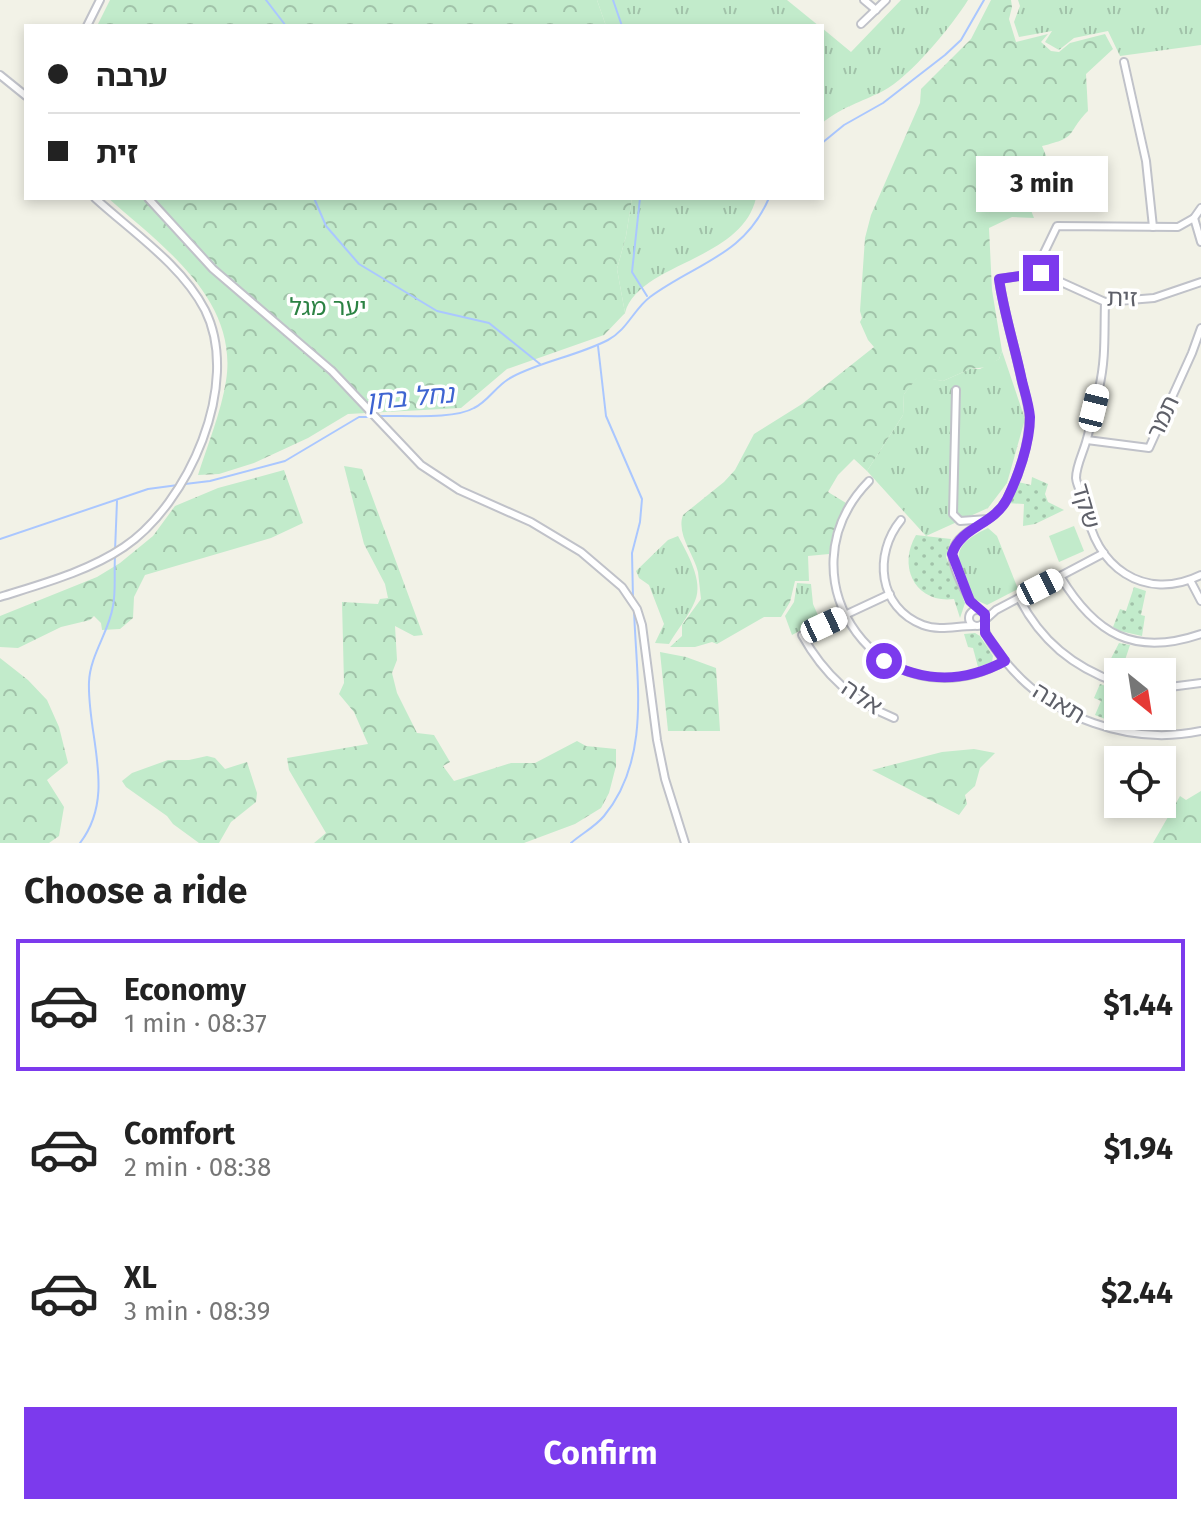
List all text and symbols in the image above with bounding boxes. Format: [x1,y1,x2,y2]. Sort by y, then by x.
text: ערבה [96,58,168,94]
text: זית [96,135,138,171]
callout: 3 min [975,157,1107,213]
text: 3 min [1010,168,1074,199]
route end [1023,255,1059,291]
street label: זית [1106,284,1138,312]
park label: יער מגל [289,293,367,321]
water label: נחל בחן [365,378,457,417]
car [1077,382,1111,434]
street label: תמר [1141,391,1185,443]
street label: שקד [1066,480,1106,532]
car [1013,565,1067,609]
car [797,604,851,646]
route start [866,643,902,679]
north arrow [1104,658,1176,730]
map controls [1104,658,1176,818]
street label: אלה [837,673,887,721]
street label: תאנה [1028,677,1090,729]
button: locate [1104,746,1176,818]
text: Choose a ride [24,869,247,913]
icon: car [28,969,100,1041]
text: Economy [124,972,246,1008]
text: $1.44 [1103,987,1173,1023]
text: 1 min · 08:37 [124,1008,267,1039]
icon: car [28,1113,100,1185]
text: Comfort [124,1116,235,1152]
text: $1.94 [1104,1131,1173,1167]
text: 2 min · 08:38 [124,1152,271,1183]
icon: car [28,1257,100,1329]
text: XL [124,1260,157,1296]
text: $2.44 [1101,1275,1173,1311]
text: 3 min · 08:39 [124,1296,270,1327]
button: Confirm [24,1407,1177,1499]

